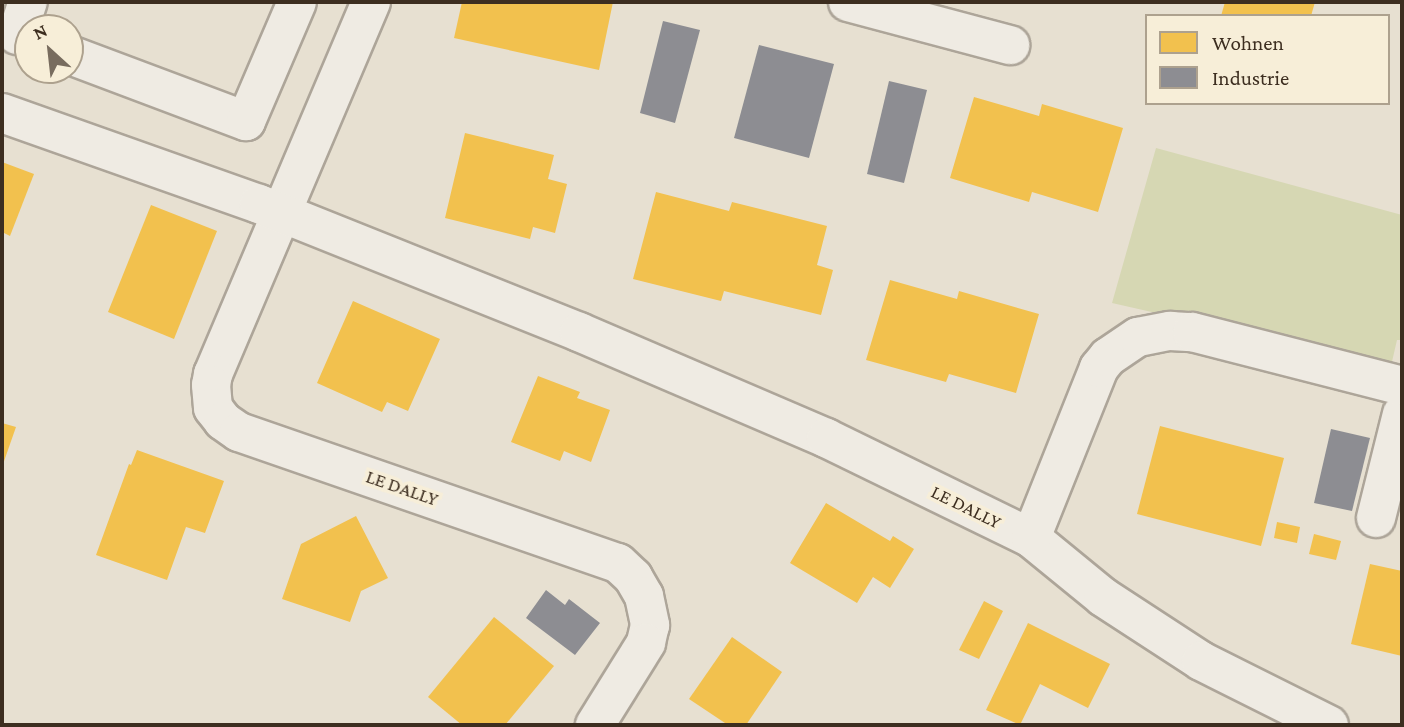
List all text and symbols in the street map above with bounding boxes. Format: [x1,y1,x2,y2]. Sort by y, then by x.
north arrow [14,14,84,84]
legend [1145,14,1390,105]
text: N [30,19,51,44]
text: Wohnen [1212,31,1284,55]
text: Industrie [1212,66,1289,90]
street label: LE DALLY [363,465,441,511]
street label: LE DALLY [927,480,1005,534]

